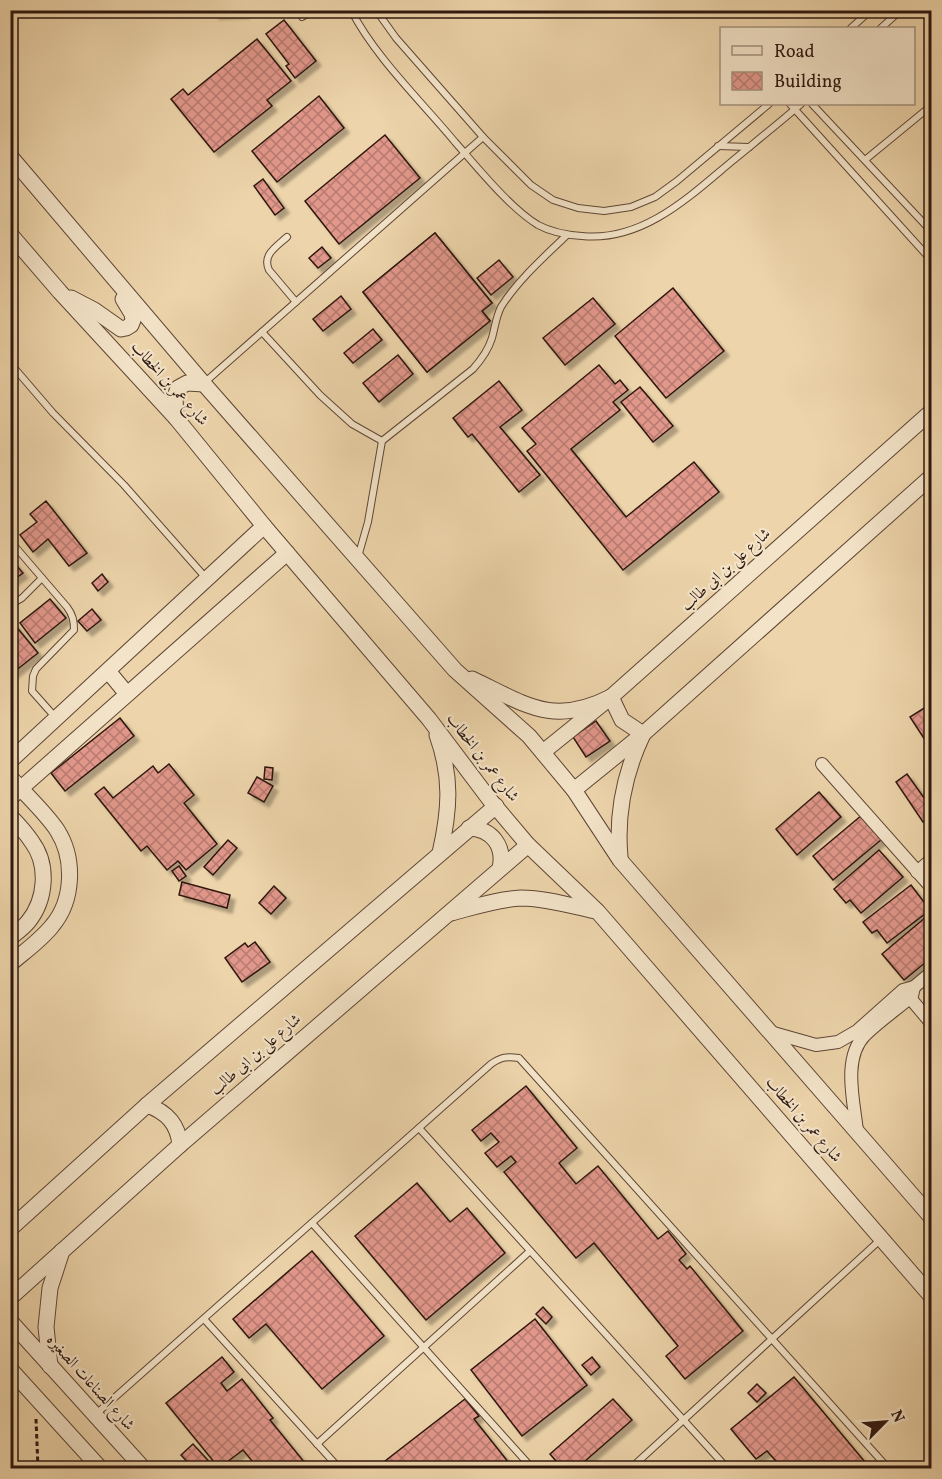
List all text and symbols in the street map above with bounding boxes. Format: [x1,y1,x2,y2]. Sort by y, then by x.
legend [720,27,915,105]
text: Road [774,40,815,65]
text: Building [774,70,842,95]
street label: شارع عمر بن الخطاب [124,337,213,432]
street label: شارع على بن ابى طالب [676,524,776,617]
street label: شارع عمر بن الخطاب [440,709,524,808]
street label: شارع على بن ابى طالب [206,1009,307,1102]
street label: شارع عمر بن الخطاب [759,1072,846,1168]
street label: شارع الصناعات الصغيره [40,1330,139,1437]
north arrow [855,1392,915,1452]
text: N [884,1407,909,1427]

